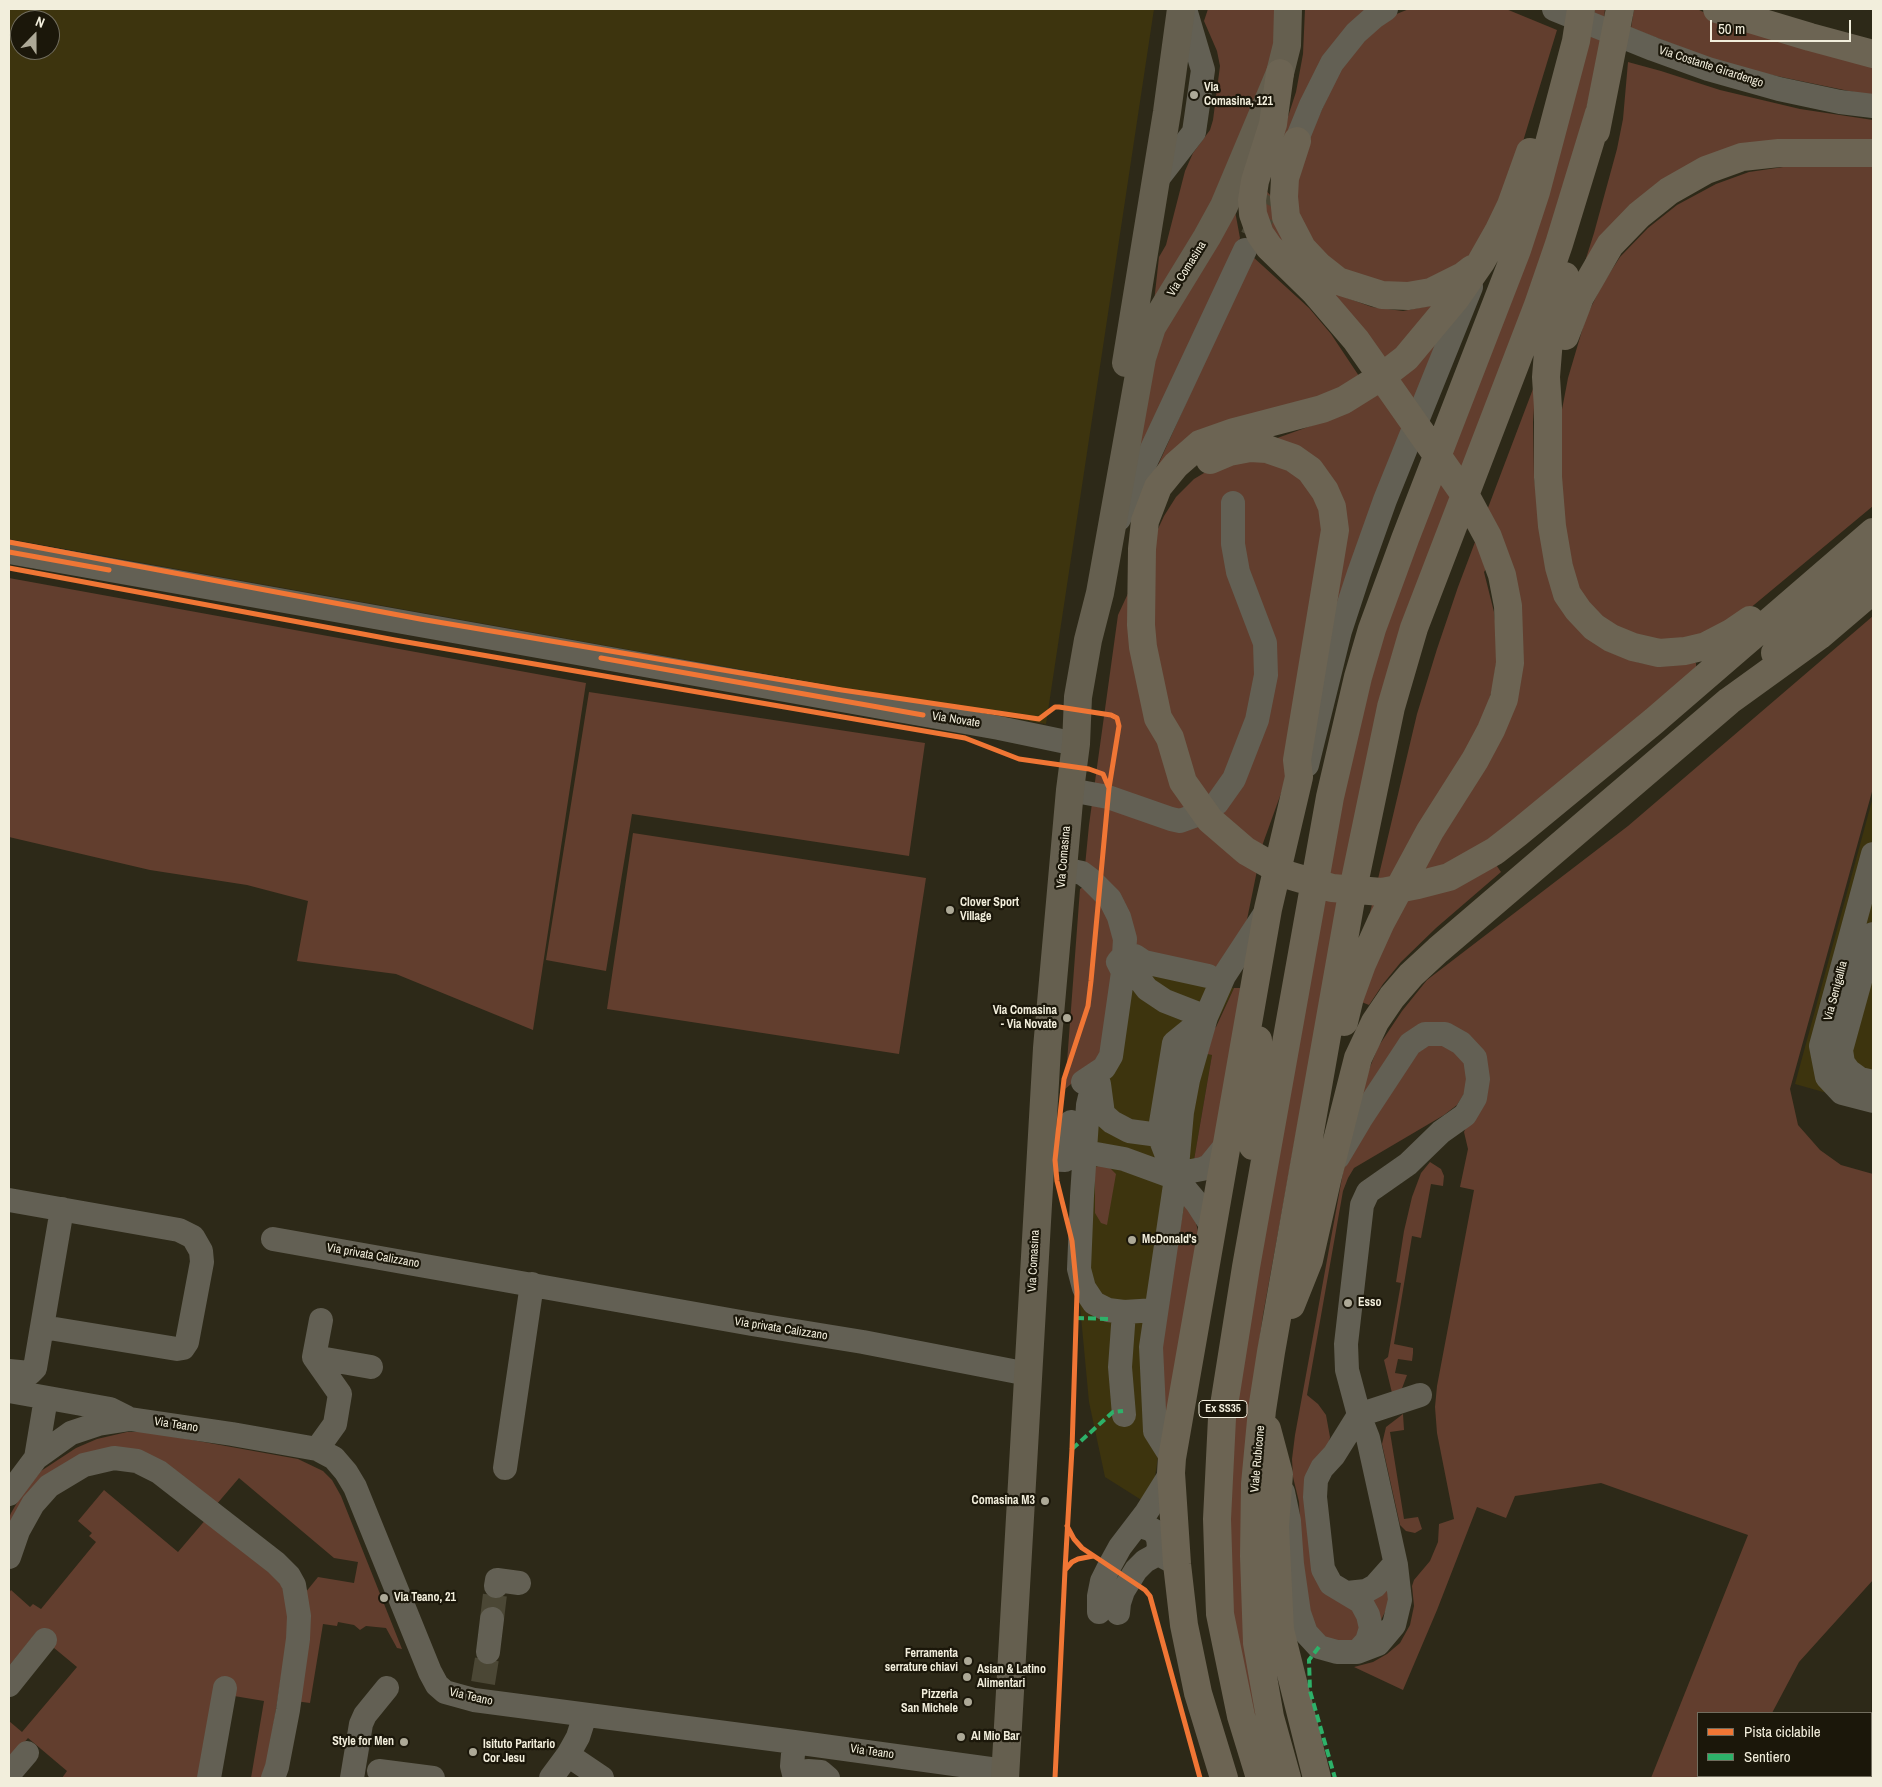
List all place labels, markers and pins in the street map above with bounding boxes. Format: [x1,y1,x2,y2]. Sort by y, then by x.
place label: Via Comasina, 121 [1204,81,1273,109]
marker: Via Comasina, 121 [1188,89,1200,101]
place label: Clover Sport Village [960,896,1019,924]
marker: Clover Sport Village [944,904,956,916]
place label: Via Comasina - Via Novate [993,1004,1057,1032]
marker: Via Comasina - Via Novate [1061,1012,1073,1024]
place label: McDonald's [1142,1233,1197,1247]
marker: McDonald's [1126,1234,1138,1246]
place label: Esso [1358,1296,1382,1310]
marker: Esso [1342,1297,1354,1309]
place label: Comasina M3 [972,1494,1035,1508]
marker: Comasina M3 [1039,1495,1051,1507]
place label: Via Teano, 21 [394,1591,456,1605]
marker: Via Teano, 21 [378,1592,390,1604]
place label: Ferramenta serrature chiavi [885,1647,958,1675]
marker: Ferramenta serrature chiavi [962,1655,974,1667]
place label: Asian & Latino Alimentari [977,1663,1046,1691]
marker: Asian & Latino Alimentari [961,1671,973,1683]
place label: Pizzeria San Michele [901,1688,958,1716]
marker: Pizzeria San Michele [962,1696,974,1708]
place label: Al Mio Bar [971,1730,1020,1744]
marker: Al Mio Bar [955,1731,967,1743]
place label: Style for Men [332,1735,394,1749]
marker: Style for Men [398,1736,410,1748]
place label: Isituto Paritario Cor Jesu [483,1738,555,1766]
marker: Isituto Paritario Cor Jesu [467,1746,479,1758]

